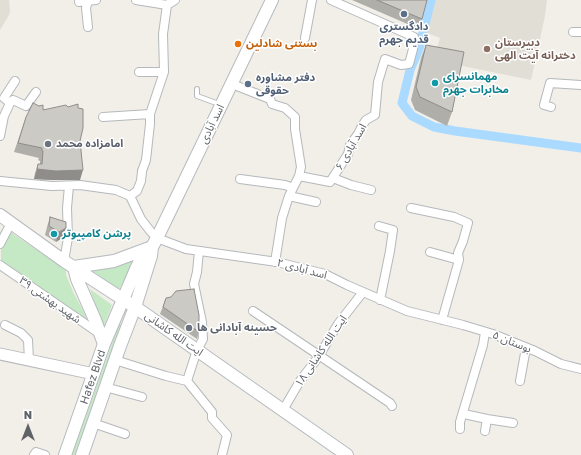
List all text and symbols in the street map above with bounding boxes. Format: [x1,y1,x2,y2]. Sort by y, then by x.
marker: دادگستری قدیم جهرم [399,9,409,19]
place label: دادگستری قدیم جهرم [379,20,429,46]
place label: دبیرستان دخترانه آیت الهی [495,36,576,62]
place label: بستنی شادلین [246,37,317,51]
marker: بستنی شادلین [233,39,243,49]
marker: دبیرستان دخترانه آیت الهی [482,44,492,54]
place label: مهمانسرای مخابرات جهرم [443,70,509,96]
place label: دفتر مشاوره حقوقی [256,71,315,97]
marker: مهمانسرای مخابرات جهرم [430,78,440,88]
marker: دفتر مشاوره حقوقی [243,79,253,89]
street label: اسد آبادی [197,102,227,146]
street label: اسد آبادی ۶ [332,122,370,172]
place label: امامزاده محمد [56,137,123,151]
marker: امامزاده محمد [43,139,53,149]
place label: پرشن کامپیوتر [62,227,131,241]
marker: پرشن کامپیوتر [49,229,59,239]
street label: اسد آبادی ۲ [276,256,328,282]
street label: شهید بهشتی ۳۹ [17,274,83,326]
street label: ایت الله کاشانی [142,309,206,359]
street label: ایت الله کاشانی ۱۸ [292,313,350,389]
place label: حسینه آبادانی ها [197,321,277,335]
marker: حسینه آبادانی ها [184,323,194,333]
street label: بوستان ۵ [491,328,533,356]
street label: Hafez Blvd [78,348,108,406]
north arrow [8,407,48,447]
text: N [24,408,32,421]

